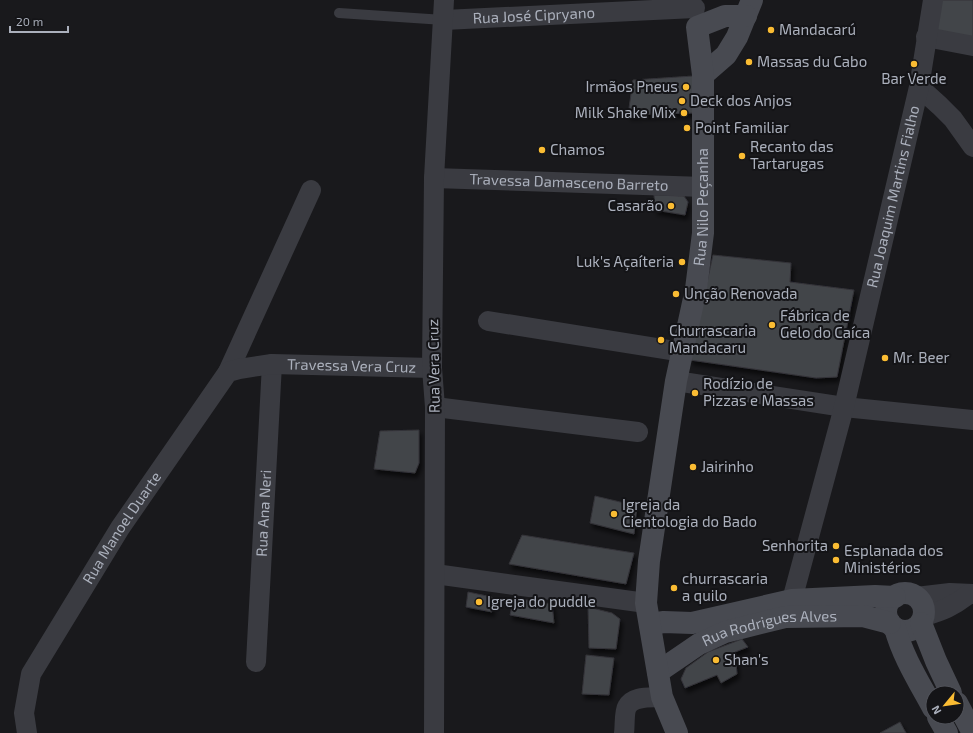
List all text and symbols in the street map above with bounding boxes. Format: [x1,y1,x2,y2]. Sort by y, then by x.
street label: Rua José Cipryano [472,3,595,27]
scale bar [10,8,68,34]
text: 20 m [16,14,43,28]
place label: Mandacarú [779,20,856,38]
marker: Mandacarú [766,25,776,35]
place label: Massas du Cabo [757,52,867,70]
marker: Massas du Cabo [744,57,754,67]
marker: Bar Verde [909,59,919,69]
place label: Bar Verde [881,69,947,87]
place label: Irmãos Pneus [585,77,678,95]
marker: Irmãos Pneus [681,82,691,92]
place label: Deck dos Anjos [690,91,792,110]
marker: Deck dos Anjos [677,96,687,106]
place label: Milk Shake Mix [575,103,676,121]
street label: Rua Joaquim Martins Fialho [862,103,922,289]
marker: Milk Shake Mix [679,108,689,118]
place label: Point Familiar [695,118,789,136]
marker: Point Familiar [682,123,692,133]
place label: Recanto das Tartarugas [750,137,834,172]
place label: Chamos [550,140,605,158]
marker: Chamos [537,145,547,155]
street label: Rua Nilo Peçanha [689,148,712,267]
marker: Recanto das Tartarugas [737,151,747,161]
street label: Travessa Damasceno Barreto [469,169,669,194]
place label: Casarão [608,196,663,214]
marker: Casarão [666,201,676,211]
place label: Luk's Açaíteria [576,252,674,271]
marker: Luk's Açaíteria [677,257,687,267]
place label: Unção Renovada [684,284,797,303]
marker: Unção Renovada [671,289,681,299]
place label: Fábrica de Gelo do Caíca [780,306,870,341]
street label: Rua Vera Cruz [423,319,443,413]
marker: Fábrica de Gelo do Caíca [767,320,777,330]
place label: Churrascaria Mandacaru [669,321,756,356]
marker: Churrascaria Mandacaru [656,335,666,345]
place label: Mr. Beer [893,348,950,366]
marker: Mr. Beer [880,353,890,363]
street label: Travessa Vera Cruz [287,354,416,376]
place label: Rodízio de Pizzas e Massas [703,374,814,409]
marker: Rodízio de Pizzas e Massas [690,388,700,398]
place label: Jairinho [701,457,754,475]
marker: Jairinho [688,462,698,472]
street label: Rua Manoel Duarte [78,468,164,587]
street label: Rua Ana Neri [252,469,274,557]
place label: Igreja da Cientologia do Bado [622,495,757,530]
marker: Igreja da Cientologia do Bado [609,509,619,519]
place label: Senhorita [762,536,828,554]
marker: Senhorita [831,541,841,551]
place label: Esplanada dos Ministérios [844,541,943,576]
marker: Esplanada dos Ministérios [831,555,841,565]
place label: churrascaria a quilo [682,569,768,604]
marker: churrascaria a quilo [669,583,679,593]
place label: Igreja do puddle [487,592,596,611]
marker: Igreja do puddle [474,597,484,607]
street label: Rua Rodrigues Alves [699,606,837,649]
place label: Shan's [724,650,769,668]
marker: Shan's [711,655,721,665]
north arrow [925,685,965,725]
text: N [928,703,943,717]

